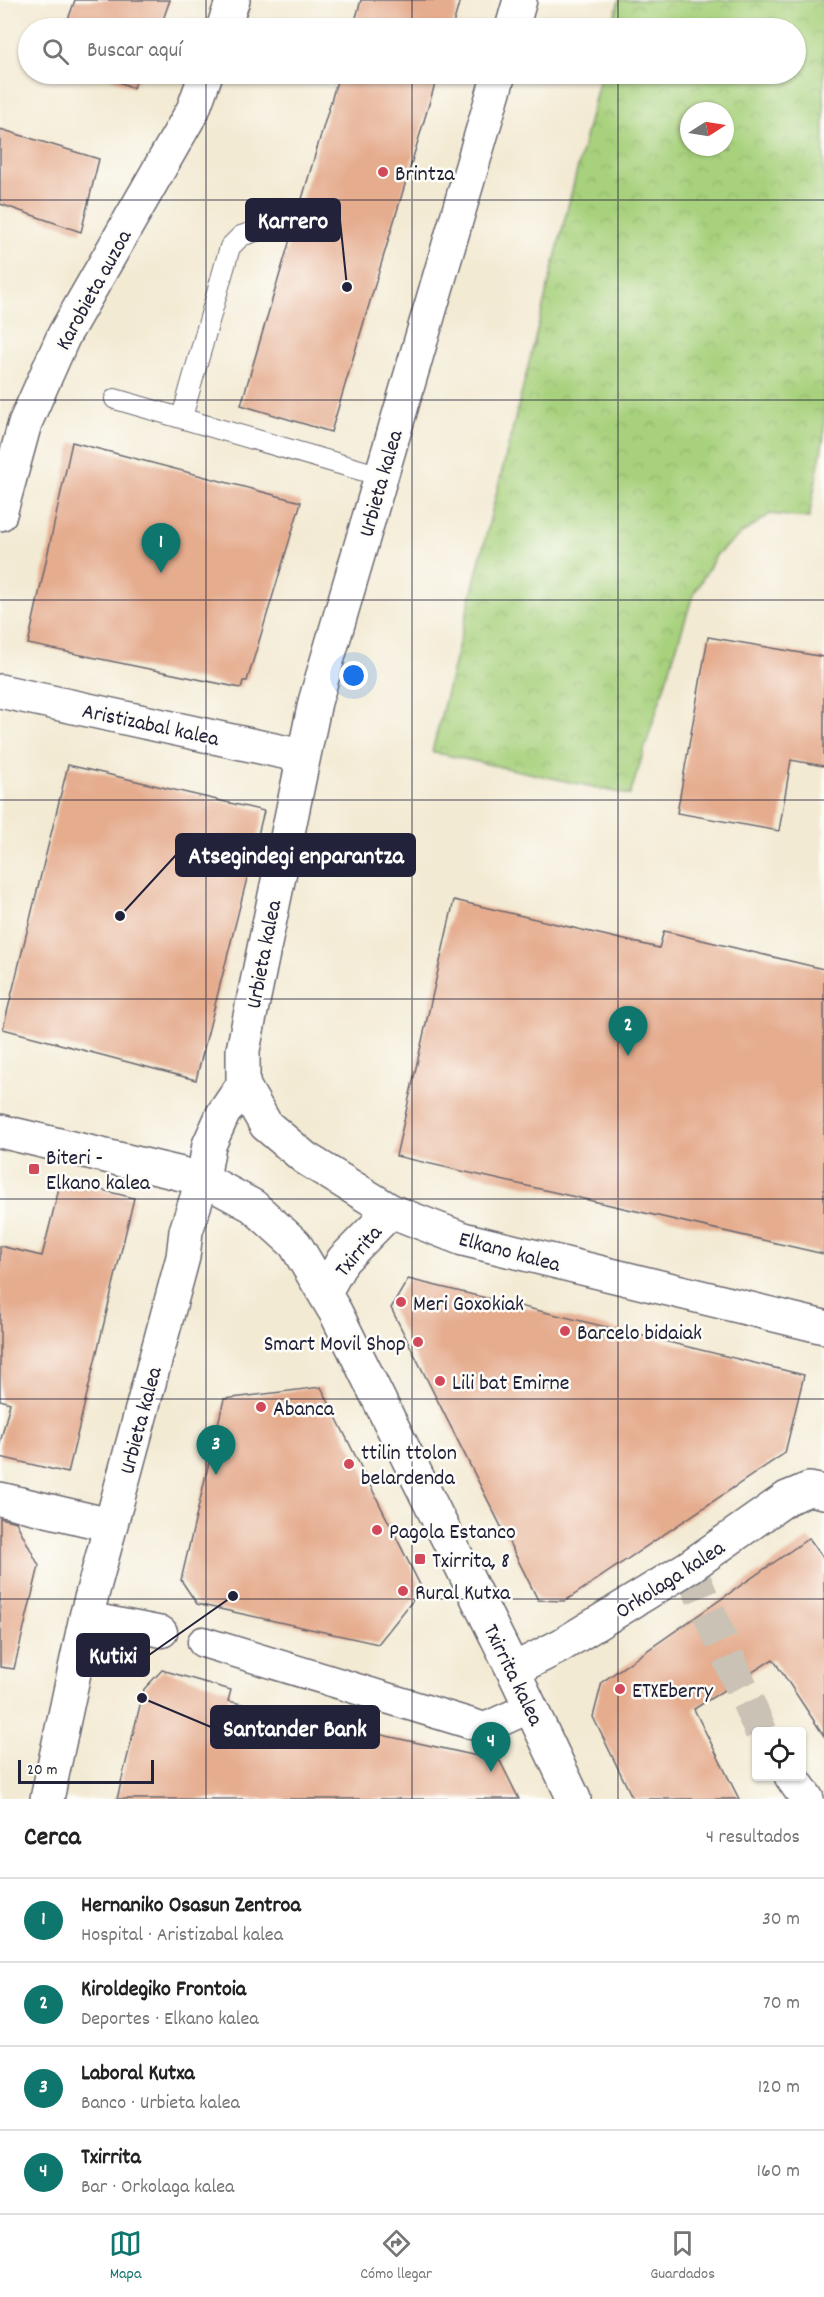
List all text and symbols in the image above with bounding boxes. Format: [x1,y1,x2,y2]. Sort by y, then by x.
search box [18,18,806,84]
icon: search [39,35,72,68]
text: Buscar aquí [87,36,182,67]
north arrow [680,102,734,156]
place label: Brintza [395,160,455,191]
marker: Brintza [376,165,390,179]
callout: Karrero [246,199,340,241]
text: Karrero [258,206,328,240]
street label: Karobieta auzoa [49,224,141,357]
street label: Urbieta kalea [352,426,413,541]
pin: 1 [142,524,180,573]
your location [339,661,368,690]
street label: Aristizabal kalea [79,697,222,756]
callout: Atsegindegi enparantza [176,834,415,876]
text: Atsegindegi enparantza [188,841,404,875]
street label: Urbieta kalea [240,897,291,1012]
pin: 2 [608,1006,648,1056]
place label: Biteri - Elkano kalea [46,1144,151,1200]
marker: Biteri - Elkano kalea [27,1162,41,1176]
street label: Txirrita [329,1219,391,1285]
street label: Elkano kalea [455,1225,564,1282]
place label: Meri Goxokiak [413,1290,524,1321]
marker: Meri Goxokiak [394,1295,408,1309]
place label: Barcelo bidaiak [577,1319,702,1350]
marker: Barcelo bidaiak [558,1324,572,1338]
place label: Smart Movil Shop [264,1330,406,1361]
marker: Smart Movil Shop [411,1335,425,1349]
street label: Urbieta kalea [113,1363,172,1478]
place label: Lili bat Emirne [452,1369,569,1400]
marker: Lili bat Emirne [433,1374,447,1388]
place label: Abanca [273,1395,335,1426]
marker: Abanca [254,1400,268,1414]
pin: 3 [196,1426,236,1475]
place label: ttilin ttolon belardenda [361,1439,457,1495]
marker: ttilin ttolon belardenda [342,1457,356,1471]
place label: Pagola Estanco [389,1518,516,1549]
marker: Pagola Estanco [370,1523,384,1537]
street label: Orkolaga kalea [610,1534,732,1628]
place label: Txirrita, 8 [432,1547,510,1578]
marker: Txirrita, 8 [413,1552,427,1566]
place label: Rural Kutxa [415,1579,511,1610]
marker: Rural Kutxa [396,1584,410,1598]
street label: Txirrita kalea [474,1620,550,1732]
callout: Kutixi [77,1634,149,1676]
text: Kutixi [89,1641,138,1675]
place label: ETXEberry [632,1677,714,1708]
marker: ETXEberry [613,1682,627,1696]
callout: Santander Bank [211,1706,379,1748]
text: Santander Bank [223,1714,367,1748]
pin: 4 [472,1722,510,1772]
map controls [752,1727,806,1781]
button: locate [752,1727,806,1781]
scale bar [18,1757,154,1784]
text: 20 m [27,1759,57,1782]
text: Cerca [24,1820,81,1857]
text: 4 resultados [706,1824,800,1852]
text: Hernaniko Osasun Zentroa [81,1891,301,1922]
text: 1 [41,1906,46,1934]
text: 30 m [762,1906,800,1934]
text: Hospital · Aristizabal kalea [81,1922,283,1950]
text: Kiroldegiko Frontoia [81,1975,246,2006]
text: 2 [39,1990,48,2018]
text: 70 m [763,1990,800,2018]
text: Deportes · Elkano kalea [81,2006,259,2034]
text: Laboral Kutxa [81,2059,195,2090]
text: 3 [39,2074,48,2102]
text: 120 m [758,2074,800,2102]
text: Banco · Urbieta kalea [81,2090,240,2118]
text: Txirrita [81,2143,141,2174]
text: 4 [39,2158,48,2186]
text: 160 m [757,2158,800,2186]
text: Bar · Orkolaga kalea [81,2174,234,2202]
tab: Mapa [109,2227,142,2286]
tab: Cómo llegar [360,2227,432,2286]
tab: Guardados [650,2227,715,2286]

